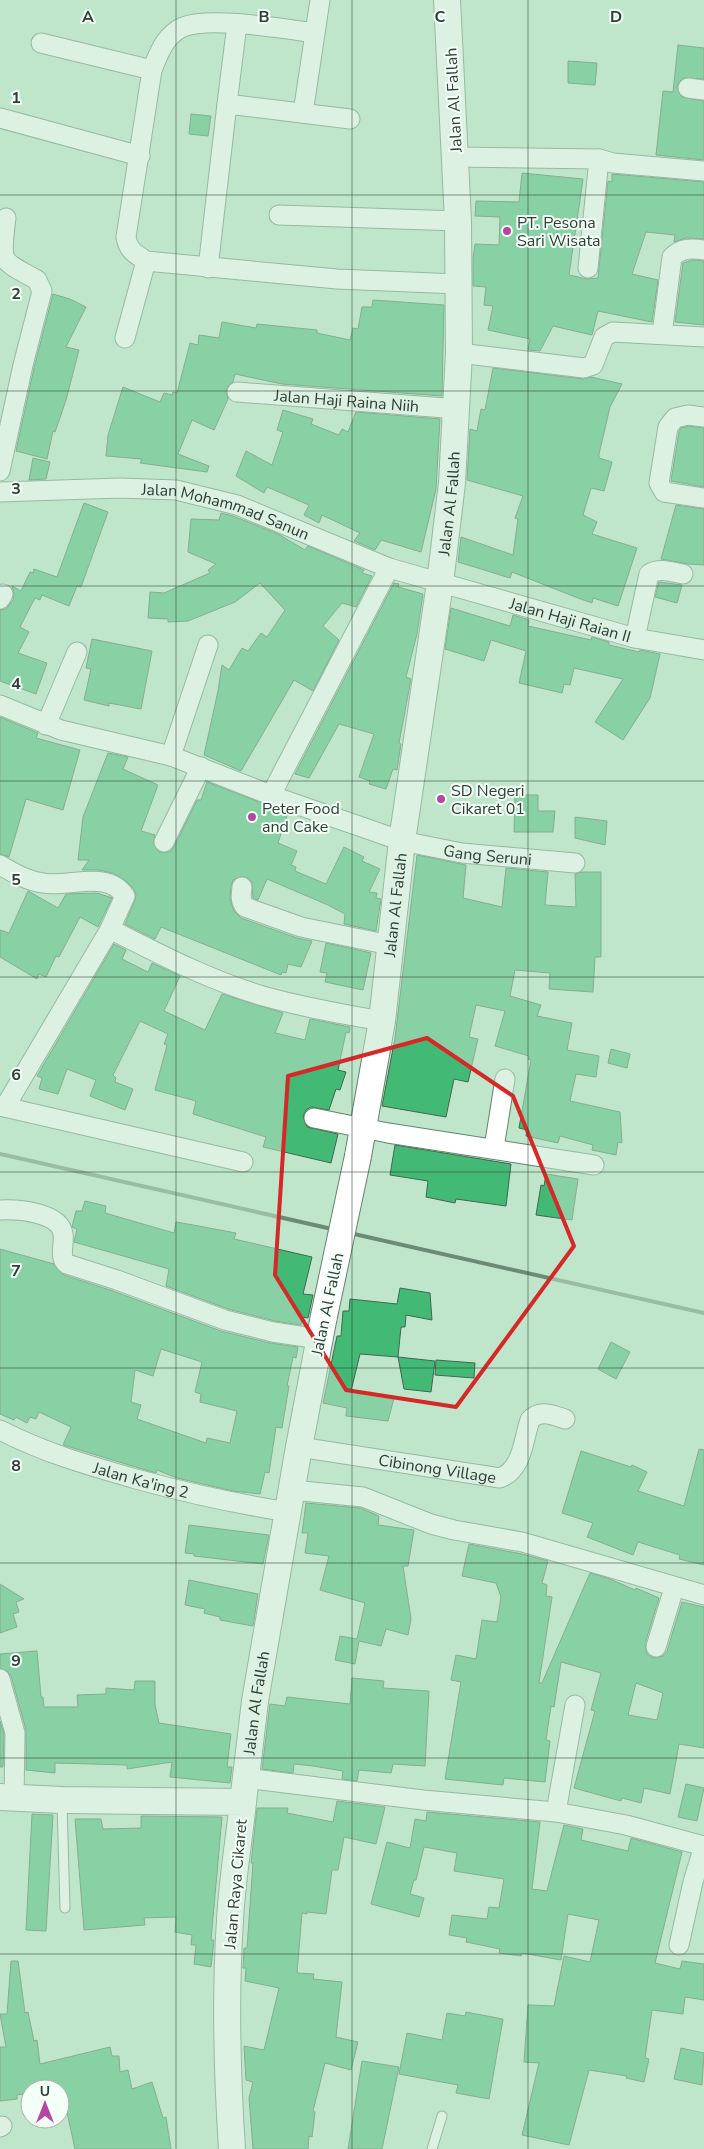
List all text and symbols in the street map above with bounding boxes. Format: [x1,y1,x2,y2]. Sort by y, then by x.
text: A [82,6,94,28]
text: B [258,6,270,28]
text: C [435,6,446,28]
text: D [610,6,622,28]
street label: Jalan Al Fallah [440,47,468,154]
text: 1 [11,87,21,109]
place label: PT. Pesona Sari Wisata [517,212,600,252]
marker: PT. Pesona Sari Wisata [501,225,513,237]
text: 2 [11,283,21,305]
street label: Jalan Haji Raina Niih [272,385,420,418]
street label: Jalan Al Fallah [433,451,466,558]
text: 3 [11,478,21,500]
street label: Jalan Mohammad Sanun [140,479,313,546]
street label: Jalan Haji Raian II [506,593,633,648]
text: 4 [11,673,21,695]
place label: SD Negeri Cikaret 01 [451,780,525,820]
marker: SD Negeri Cikaret 01 [435,793,447,805]
place label: Peter Food and Cake [262,798,340,838]
marker: Peter Food and Cake [246,811,258,823]
street label: Gang Seruni [441,840,533,871]
street label: Jalan Al Fallah [379,852,413,959]
text: 5 [11,869,21,891]
text: 6 [11,1064,21,1086]
street label: Jalan Al Fallah [306,1251,350,1359]
text: 7 [11,1260,21,1282]
street label: Cibinong Village [377,1449,498,1489]
text: 8 [11,1455,21,1477]
street label: Jalan Ka'ing 2 [89,1457,191,1504]
street label: Jalan Al Fallah [239,1649,275,1757]
text: 9 [11,1650,21,1672]
street label: Jalan Raya Cikaret [219,1818,253,1951]
north arrow [20,2079,70,2129]
text: U [40,2082,50,2101]

